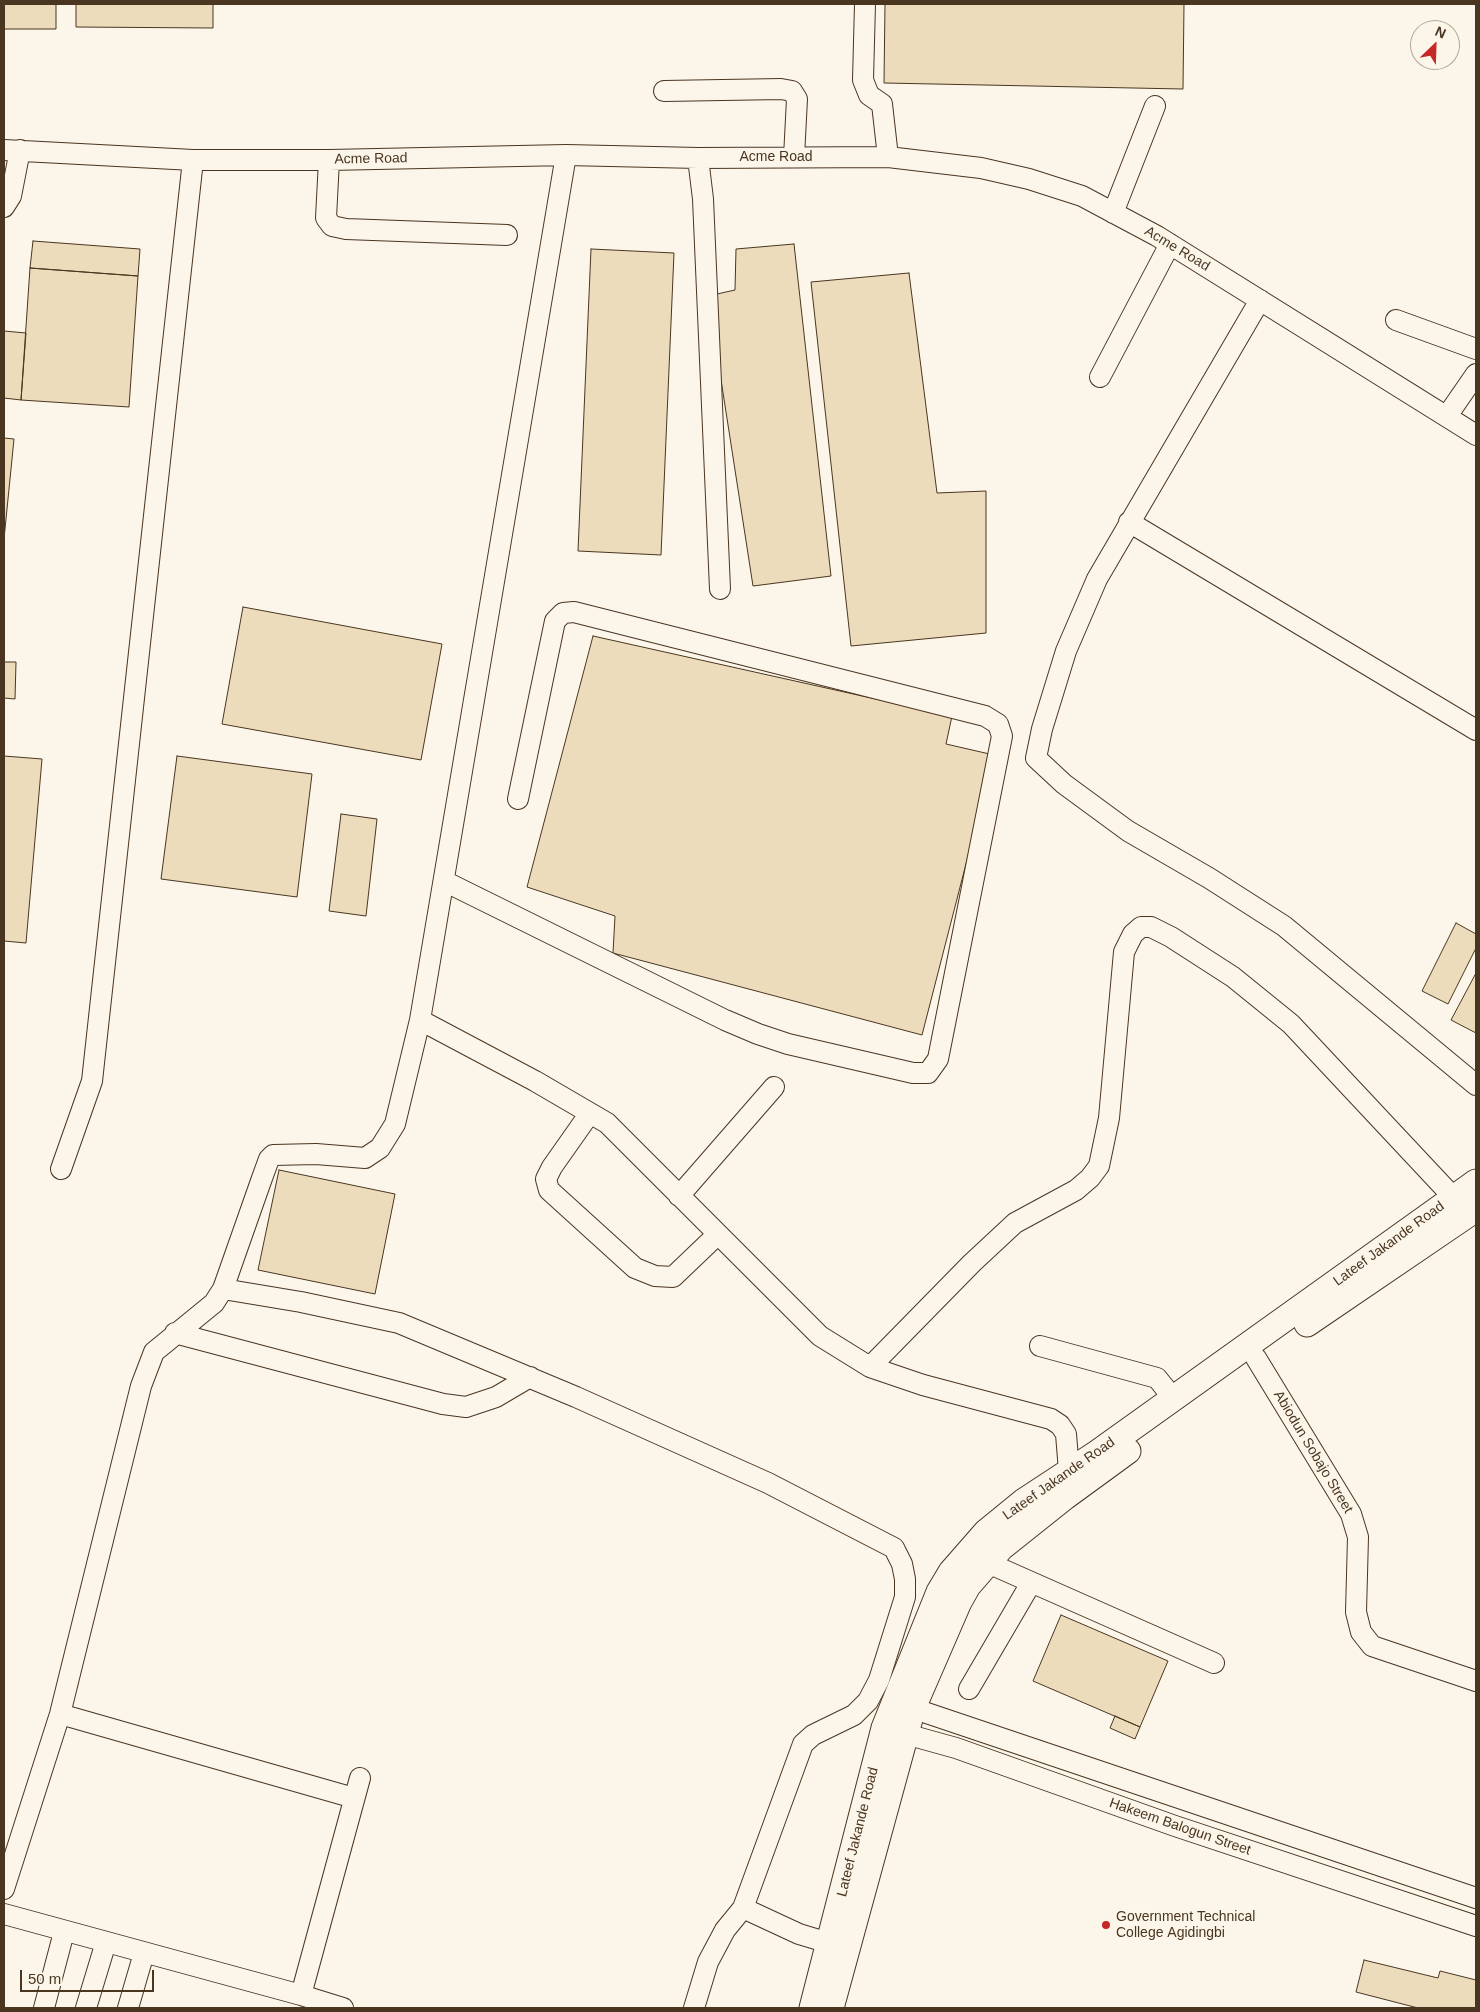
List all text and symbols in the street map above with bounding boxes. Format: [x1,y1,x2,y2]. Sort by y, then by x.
north arrow [1410,20,1460,70]
text: N [1433,23,1449,42]
street label: Acme Road [739,149,813,165]
street label: Acme Road [334,150,408,168]
street label: Acme Road [1141,223,1213,275]
street label: Lateef Jakande Road [1330,1198,1448,1290]
street label: Abiodun Sobajo Street [1270,1388,1356,1516]
street label: Lateef Jakande Road [1000,1434,1118,1524]
street label: Lateef Jakande Road [834,1765,882,1899]
street label: Hakeem Balogun Street [1107,1795,1253,1859]
place label: Government Technical College Agidingbi [1116,1909,1255,1941]
marker: Government Technical College Agidingbi [1100,1919,1112,1931]
scale bar [22,1960,156,1992]
text: 50 m [28,1970,61,1987]

